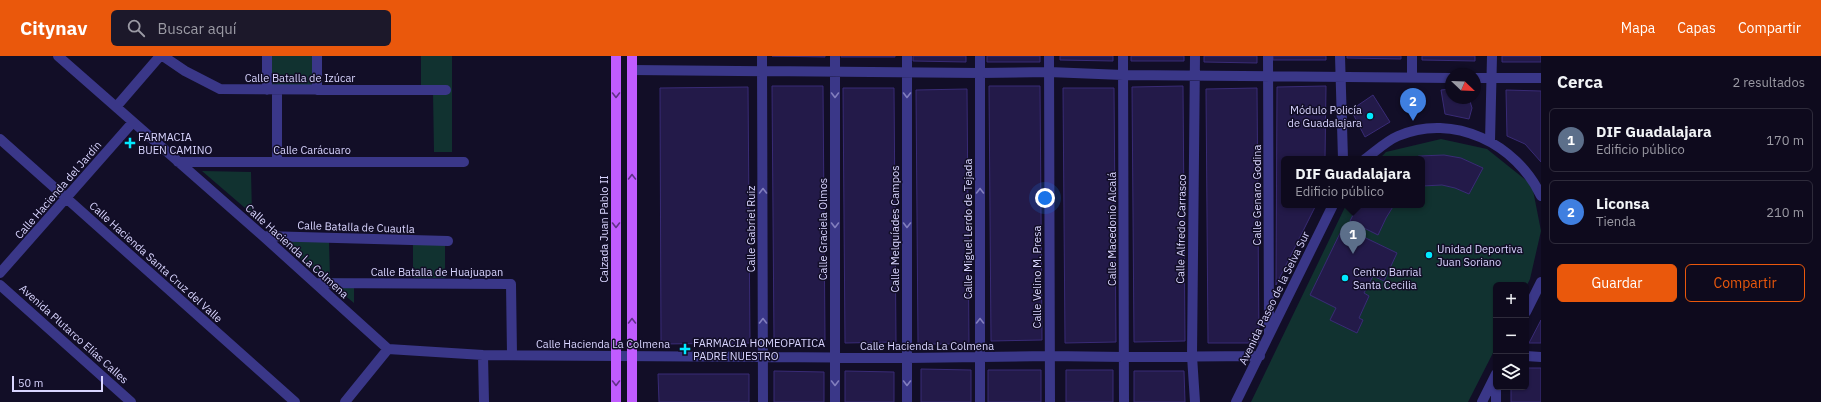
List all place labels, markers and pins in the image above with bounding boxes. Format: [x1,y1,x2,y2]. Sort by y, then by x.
pin: 2 [1400,88,1426,121]
place label: Módulo Policía de Guadalajara [1288,103,1362,130]
marker: Módulo Policía de Guadalajara [1365,111,1375,121]
place label: FARMACIA BUEN CAMINO [138,130,212,157]
marker: FARMACIA BUEN CAMINO [125,138,135,148]
pin: 1 [1340,221,1366,254]
place label: Unidad Deportiva Juan Soriano [1437,242,1523,269]
marker: Unidad Deportiva Juan Soriano [1424,250,1434,260]
place label: Centro Barrial Santa Cecilia [1353,265,1421,292]
marker: Centro Barrial Santa Cecilia [1340,273,1350,283]
place label: FARMACIA HOMEOPATICA PADRE NUESTRO [693,336,825,363]
marker: FARMACIA HOMEOPATICA PADRE NUESTRO [680,344,690,354]

